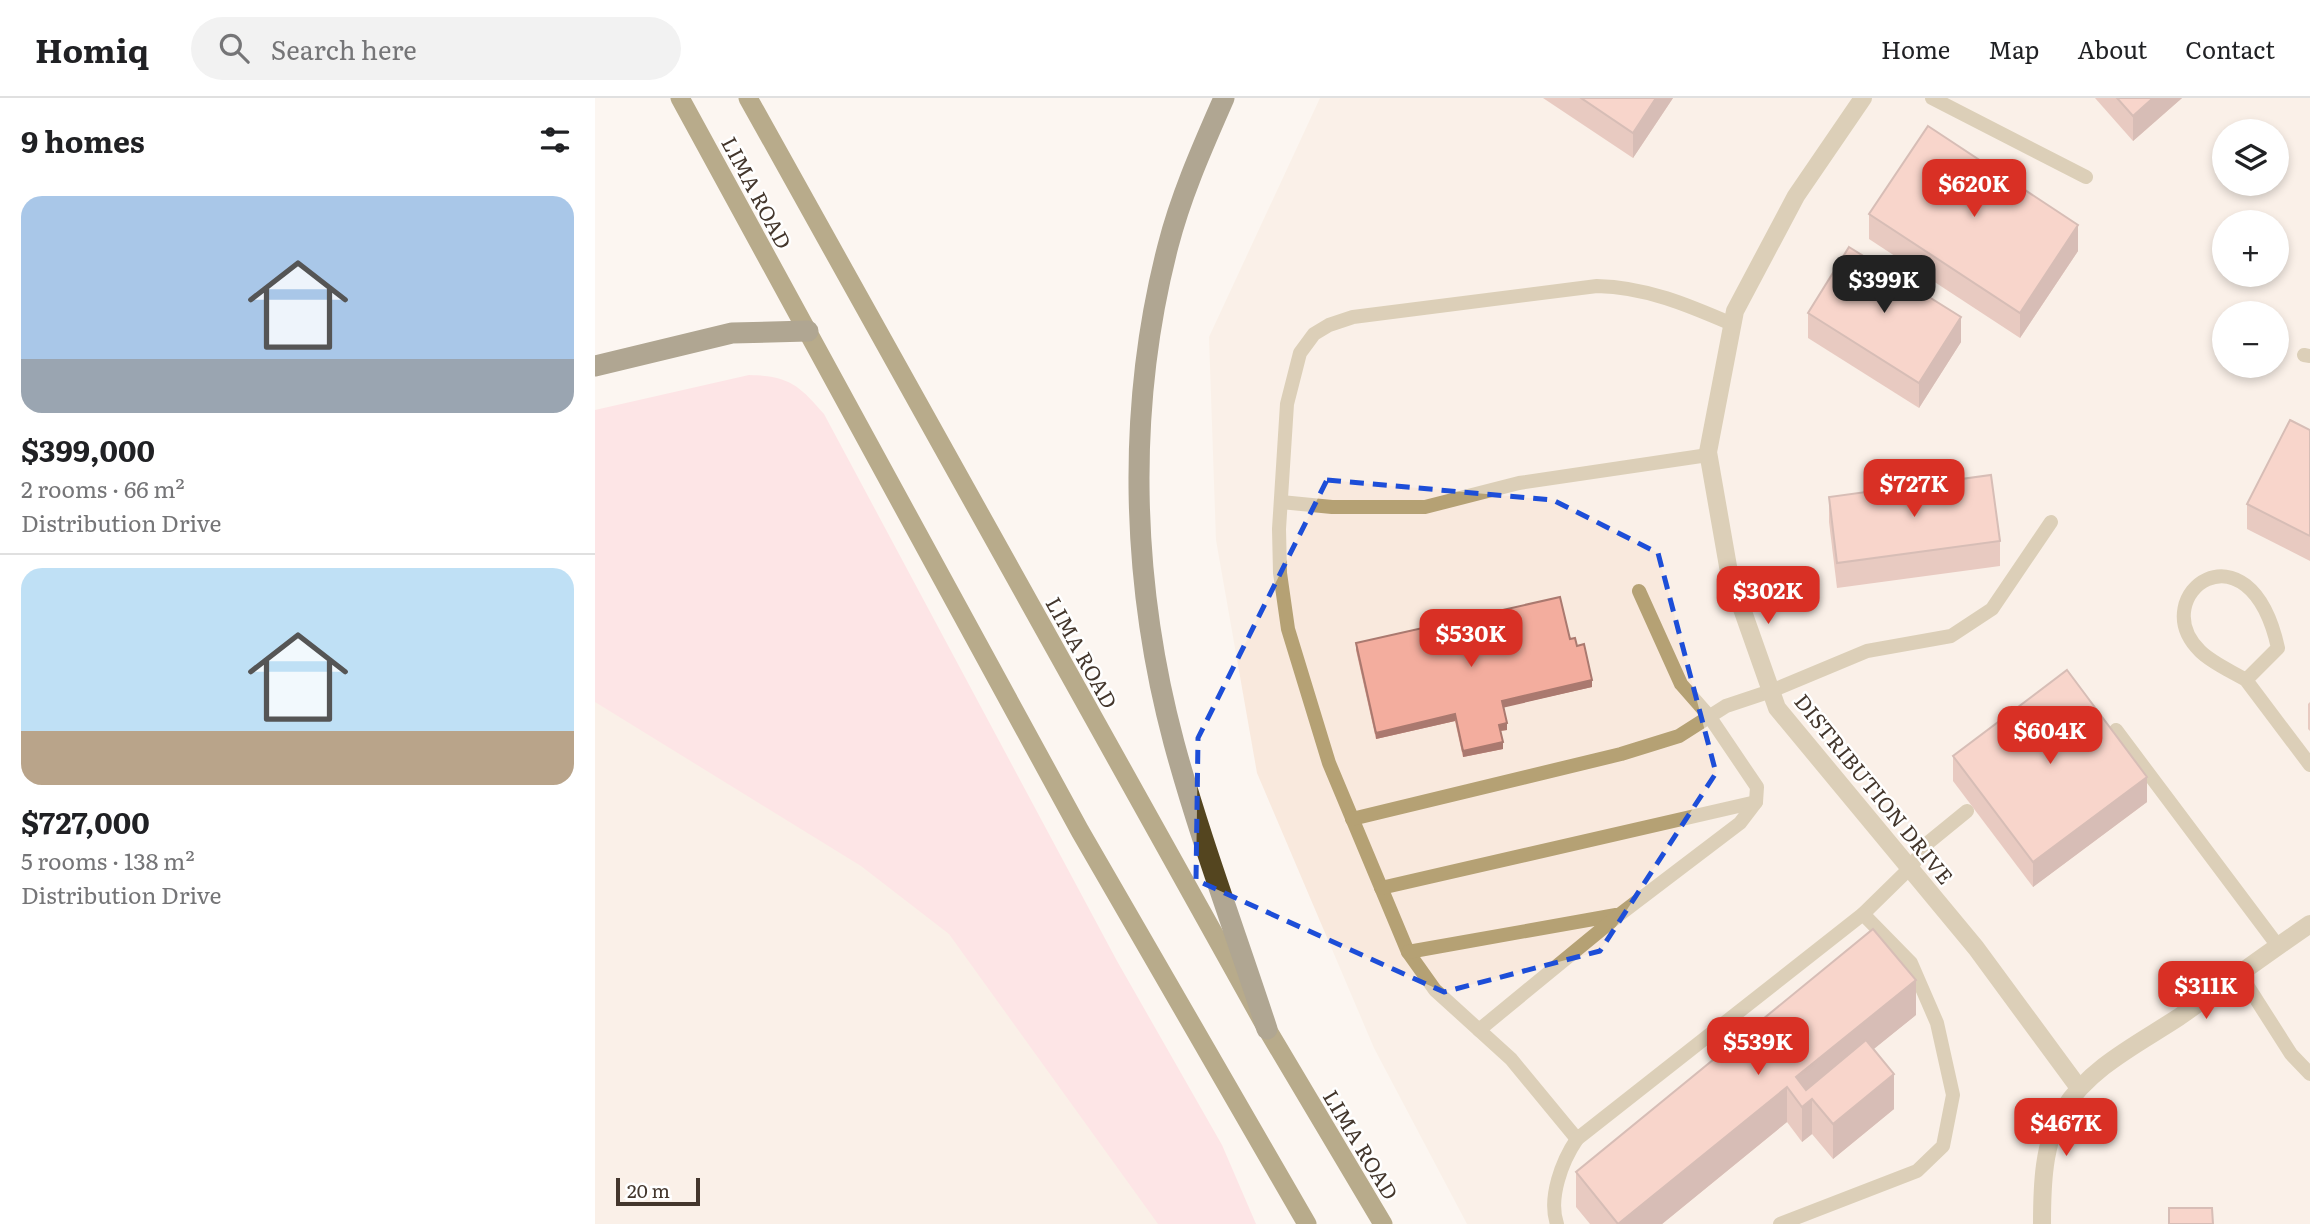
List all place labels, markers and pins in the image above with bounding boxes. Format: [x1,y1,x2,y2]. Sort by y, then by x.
pin: $620K [1925,159,2023,219]
pin: $399K [1835,256,1933,315]
pin: $727K [1865,460,1963,519]
pin: $302K [1719,566,1817,626]
pin: $530K [1422,610,1520,669]
pin: $604K [2001,706,2099,766]
pin: $311K [2157,962,2255,1021]
pin: $539K [1709,1018,1807,1077]
pin: $467K [2017,1098,2115,1158]

